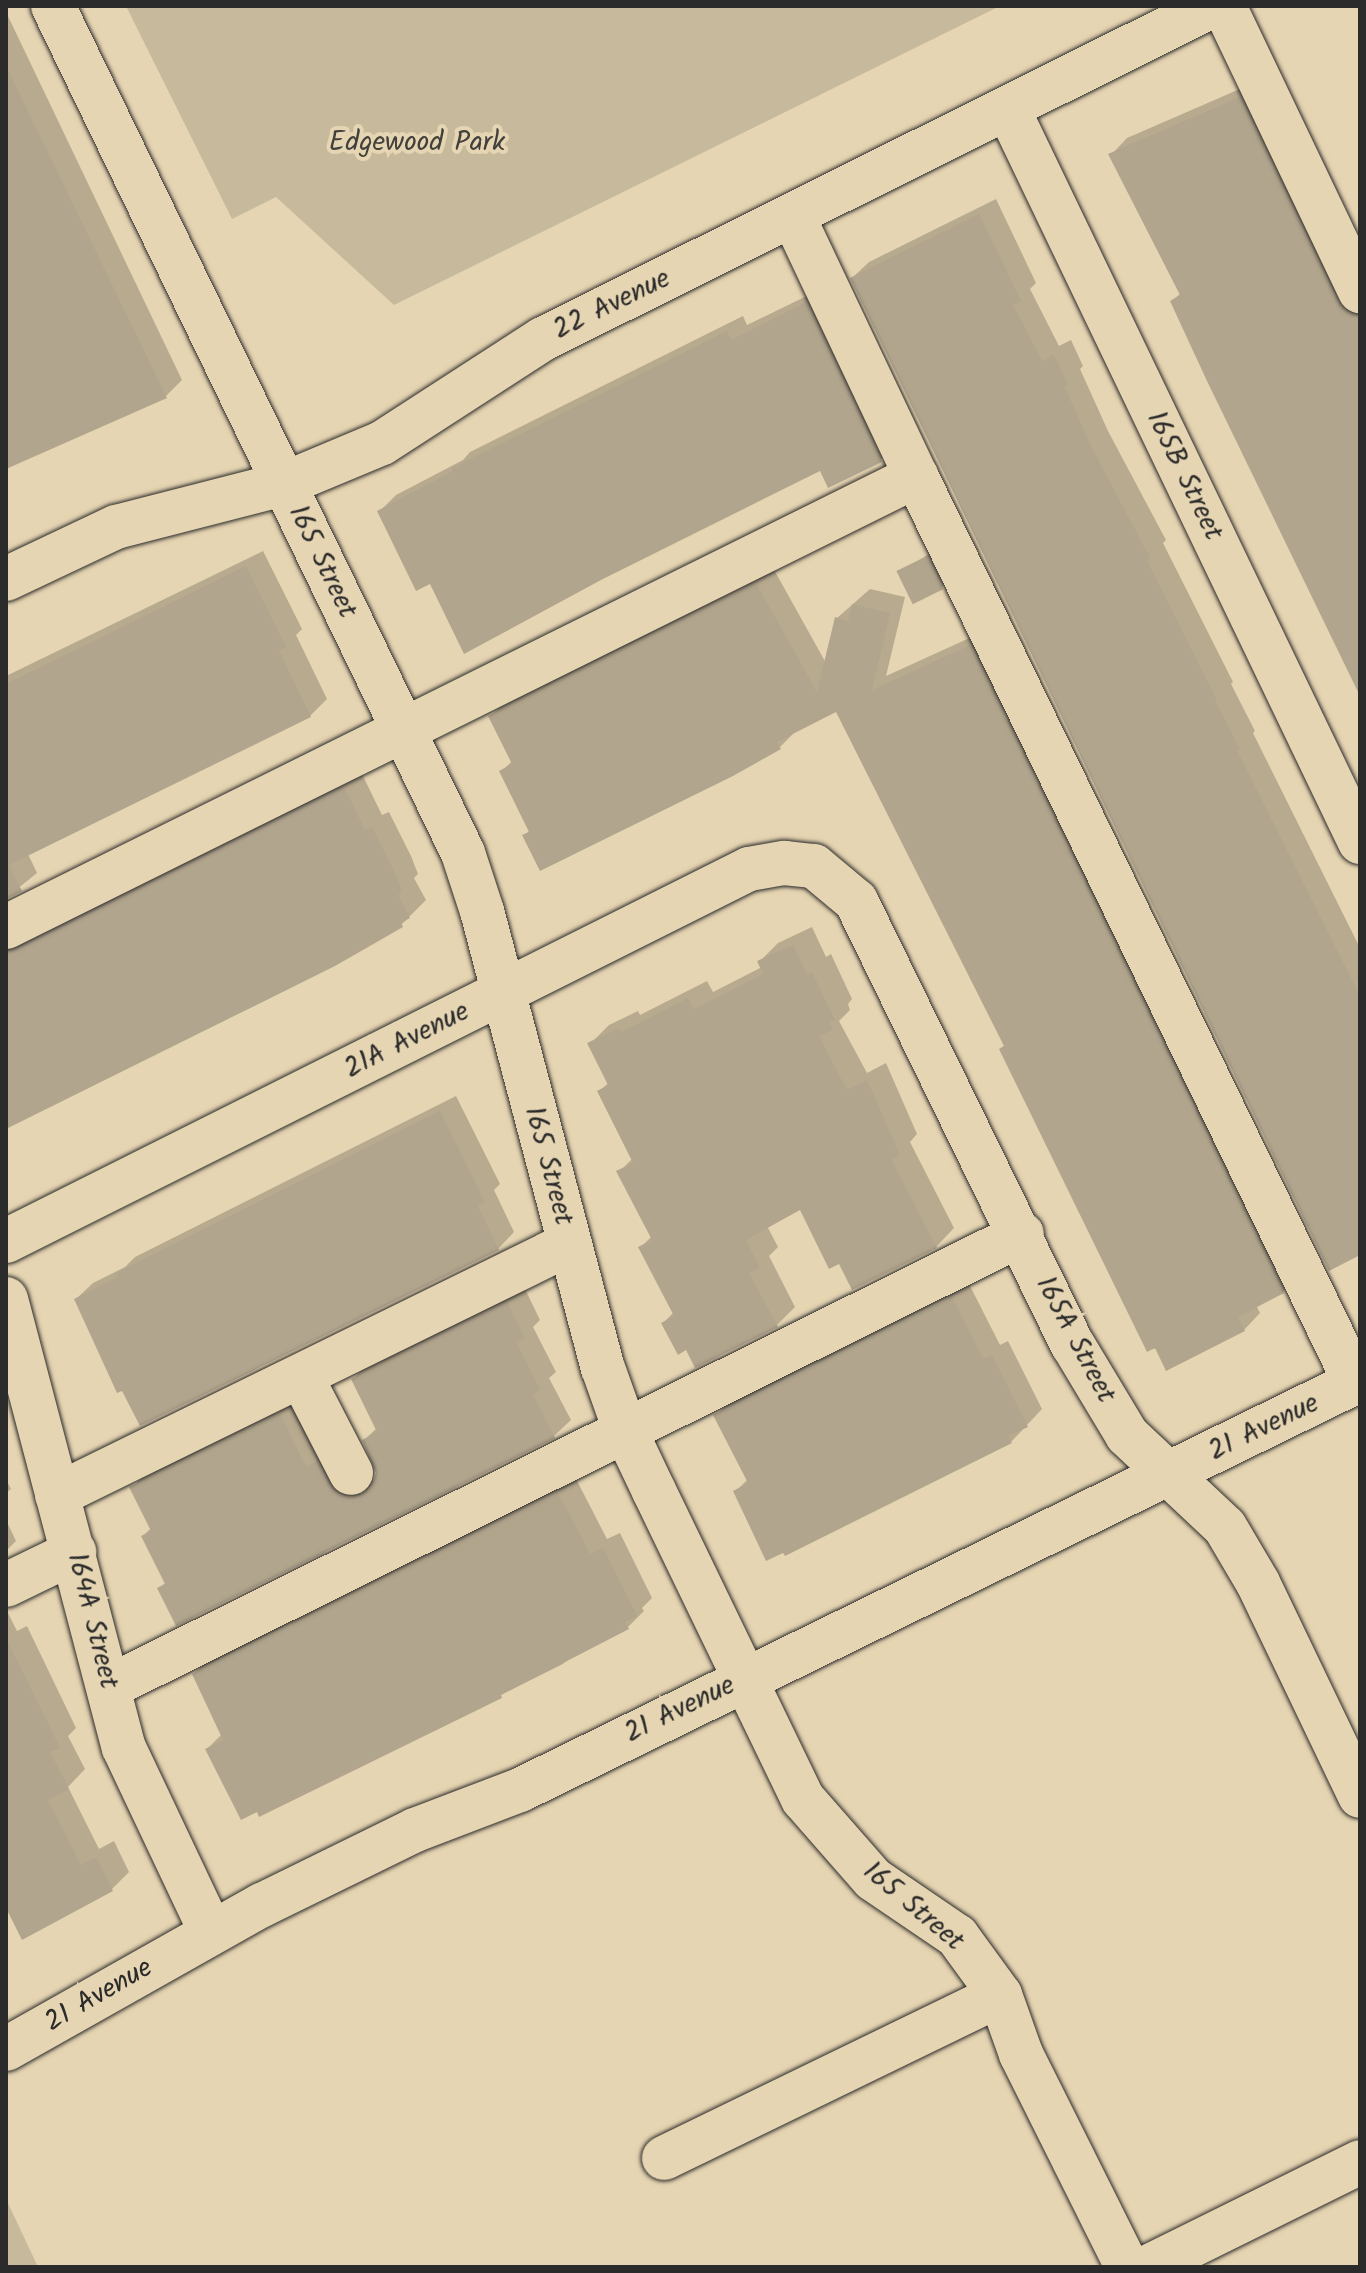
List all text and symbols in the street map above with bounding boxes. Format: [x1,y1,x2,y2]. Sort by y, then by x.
park label: Edgewood Park [329,126,505,160]
street label: 22 Avenue [548,262,676,348]
street label: 165B Street [1138,406,1230,546]
street label: 165 Street [280,500,364,624]
street label: 21A Avenue [339,995,475,1087]
street label: 165 Street [516,1103,580,1229]
street label: 165A Street [1028,1271,1122,1409]
street label: 21 Avenue [1203,1387,1325,1469]
street label: 164A Street [59,1549,125,1693]
street label: 21 Avenue [619,1669,741,1751]
street label: 165 Street [856,1855,970,1959]
street label: 21 Avenue [39,1952,159,2040]

